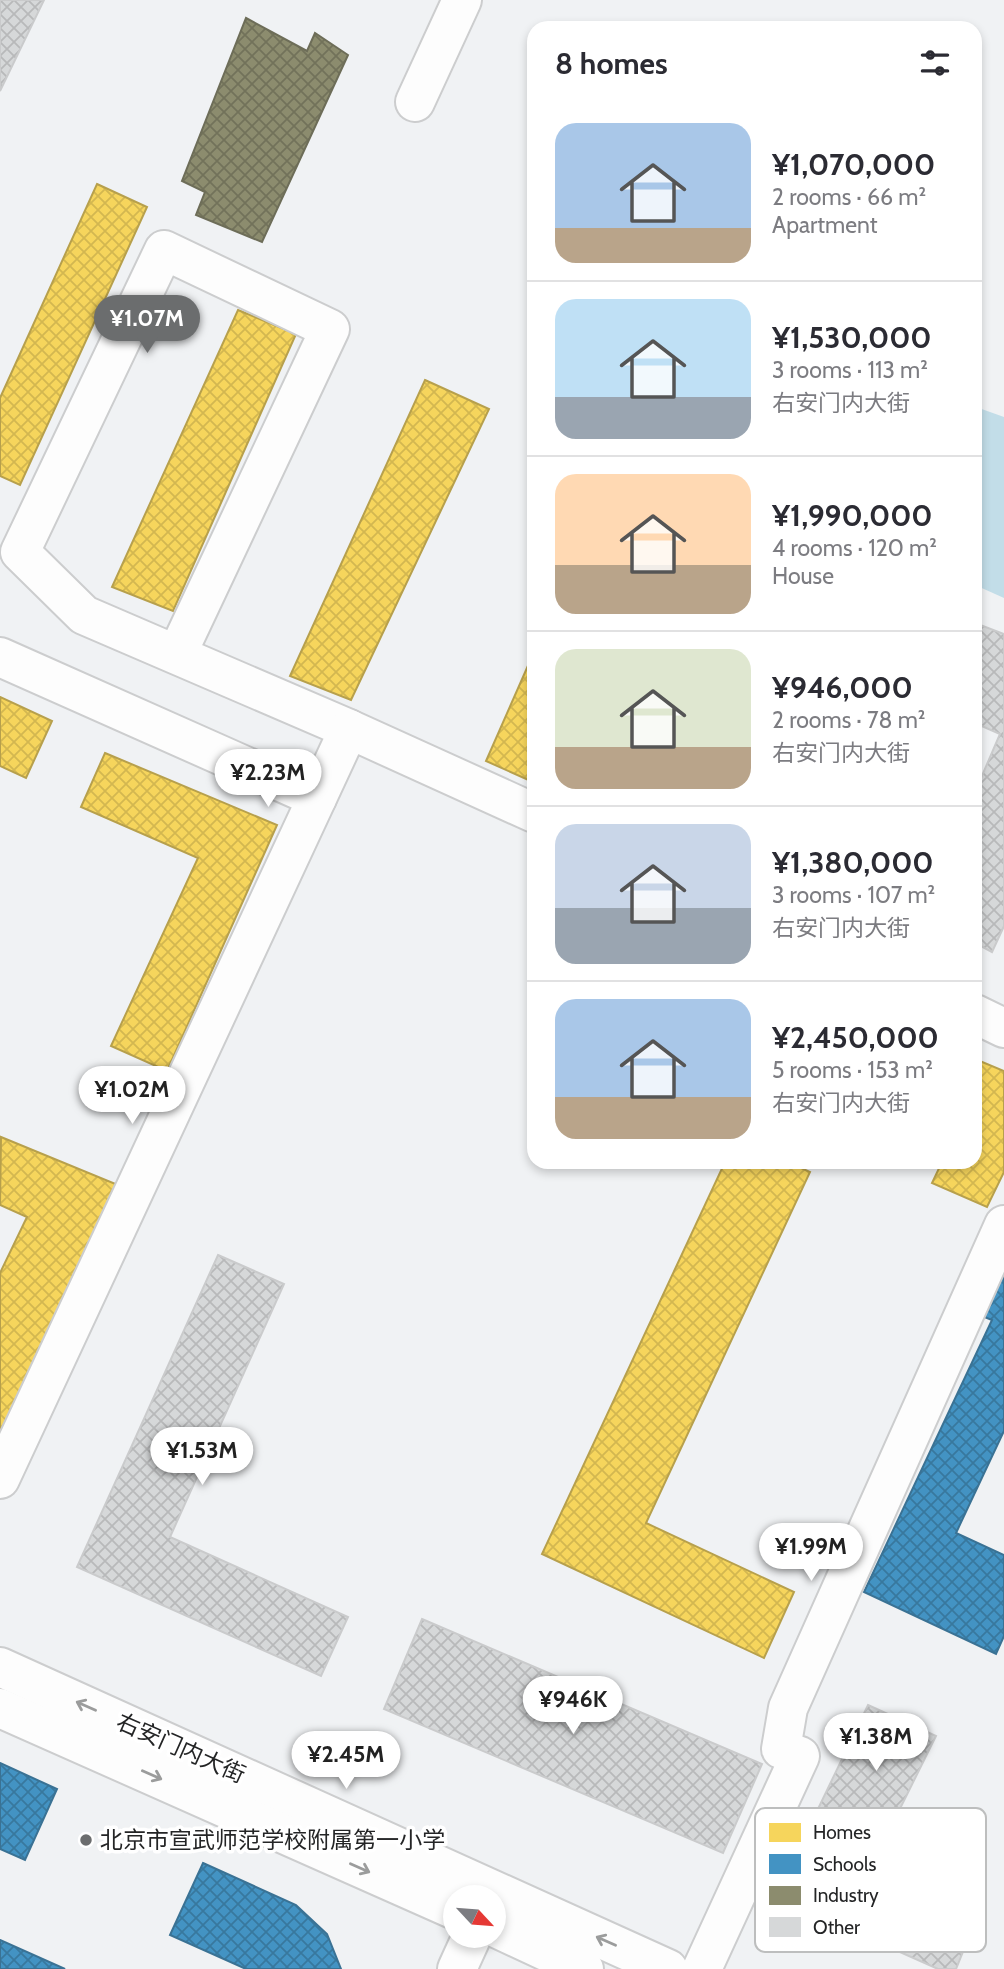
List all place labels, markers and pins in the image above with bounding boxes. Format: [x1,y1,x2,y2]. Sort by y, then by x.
pin: ¥1.07M [90,296,204,355]
pin: ¥2.23M [211,750,325,809]
pin: ¥1.02M [75,1066,189,1126]
pin: ¥1.53M [145,1428,259,1487]
pin: ¥1.99M [754,1524,868,1583]
pin: ¥946K [524,1676,622,1736]
pin: ¥1.38M [819,1714,933,1773]
pin: ¥2.45M [289,1732,403,1791]
place label: 北京市宣武师范学校附属第一小学 [100,1826,445,1854]
marker: 北京市宣武师范学校附属第一小学 [78,1832,94,1848]

